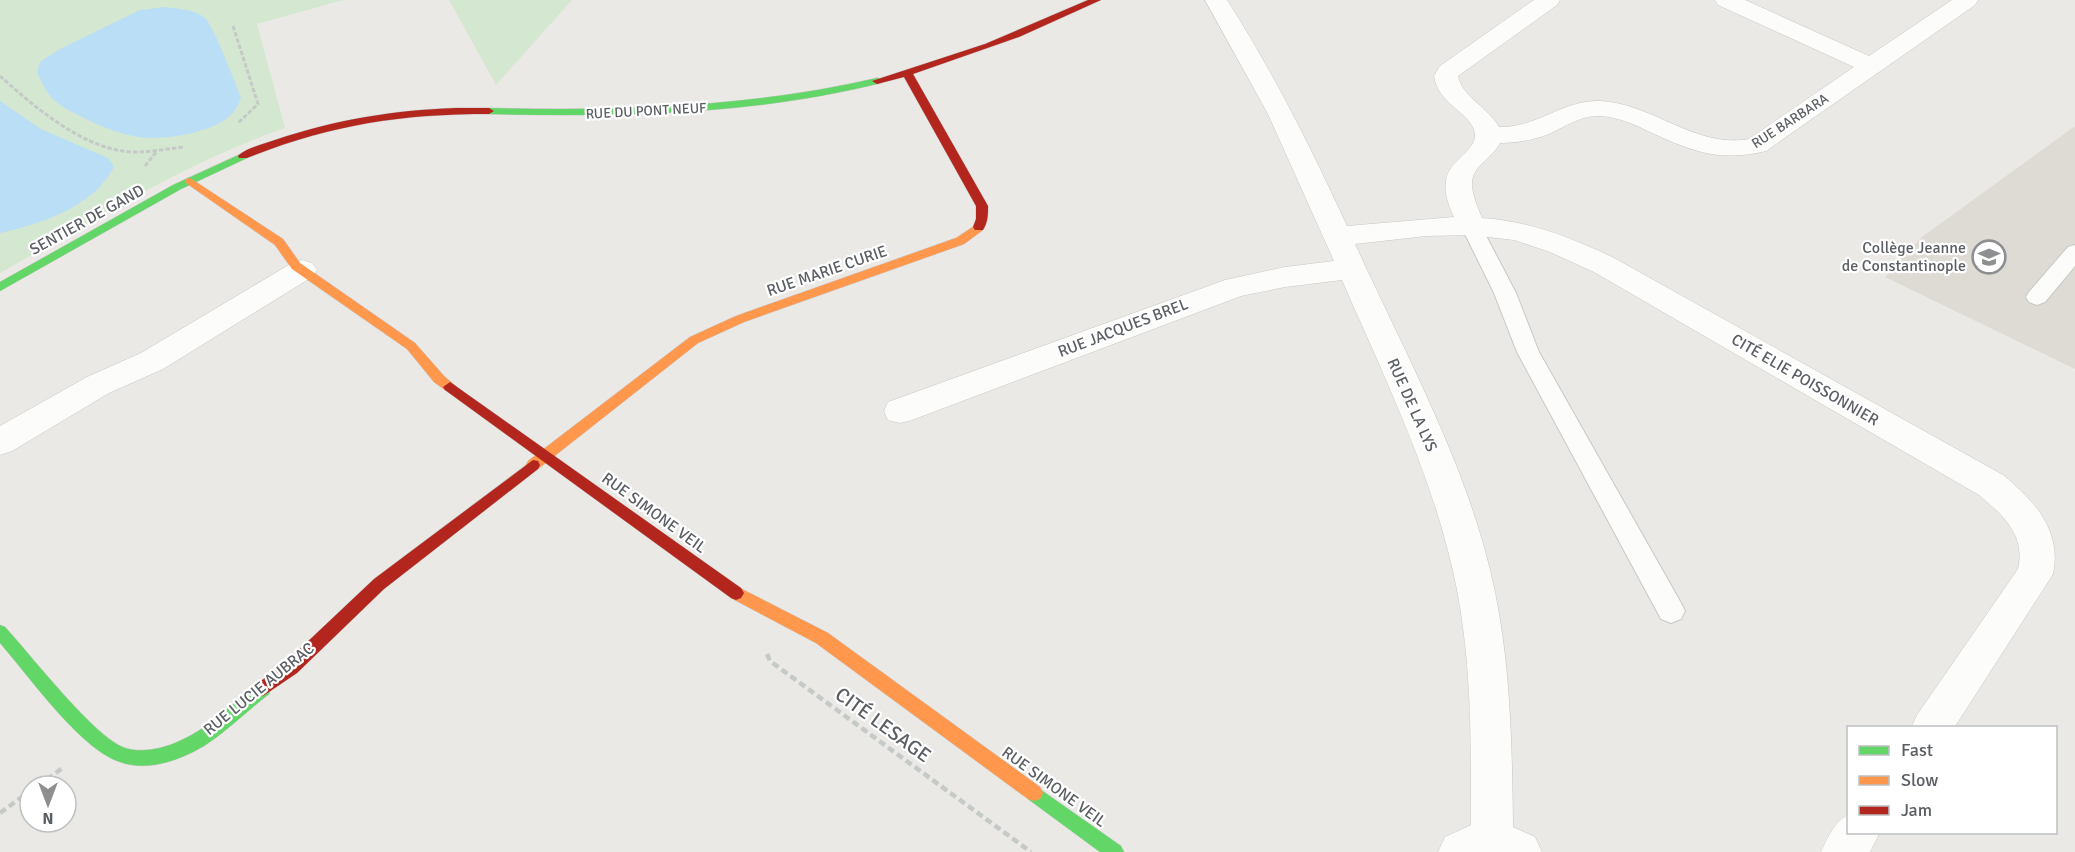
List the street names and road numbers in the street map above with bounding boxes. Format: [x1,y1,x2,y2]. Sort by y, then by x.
street label: RUE BARBARA [1748,90,1832,152]
street label: RUE DU PONT NEUF [585,99,707,123]
street label: SENTIER DE GAND [26,180,148,260]
street label: RUE MARIE CURIE [764,241,890,301]
street label: RUE JACQUES BREL [1055,294,1191,362]
street label: CITÉ ELIE POISSONNIER [1728,330,1883,431]
street label: RUE DE LA LYS [1382,355,1442,455]
street label: RUE SIMONE VEIL [598,468,710,558]
street label: RUE LUCIE AUBRAC [200,638,319,740]
street label: CITÉ LESAGE [830,682,936,768]
street label: RUE SIMONE VEIL [998,742,1110,832]

